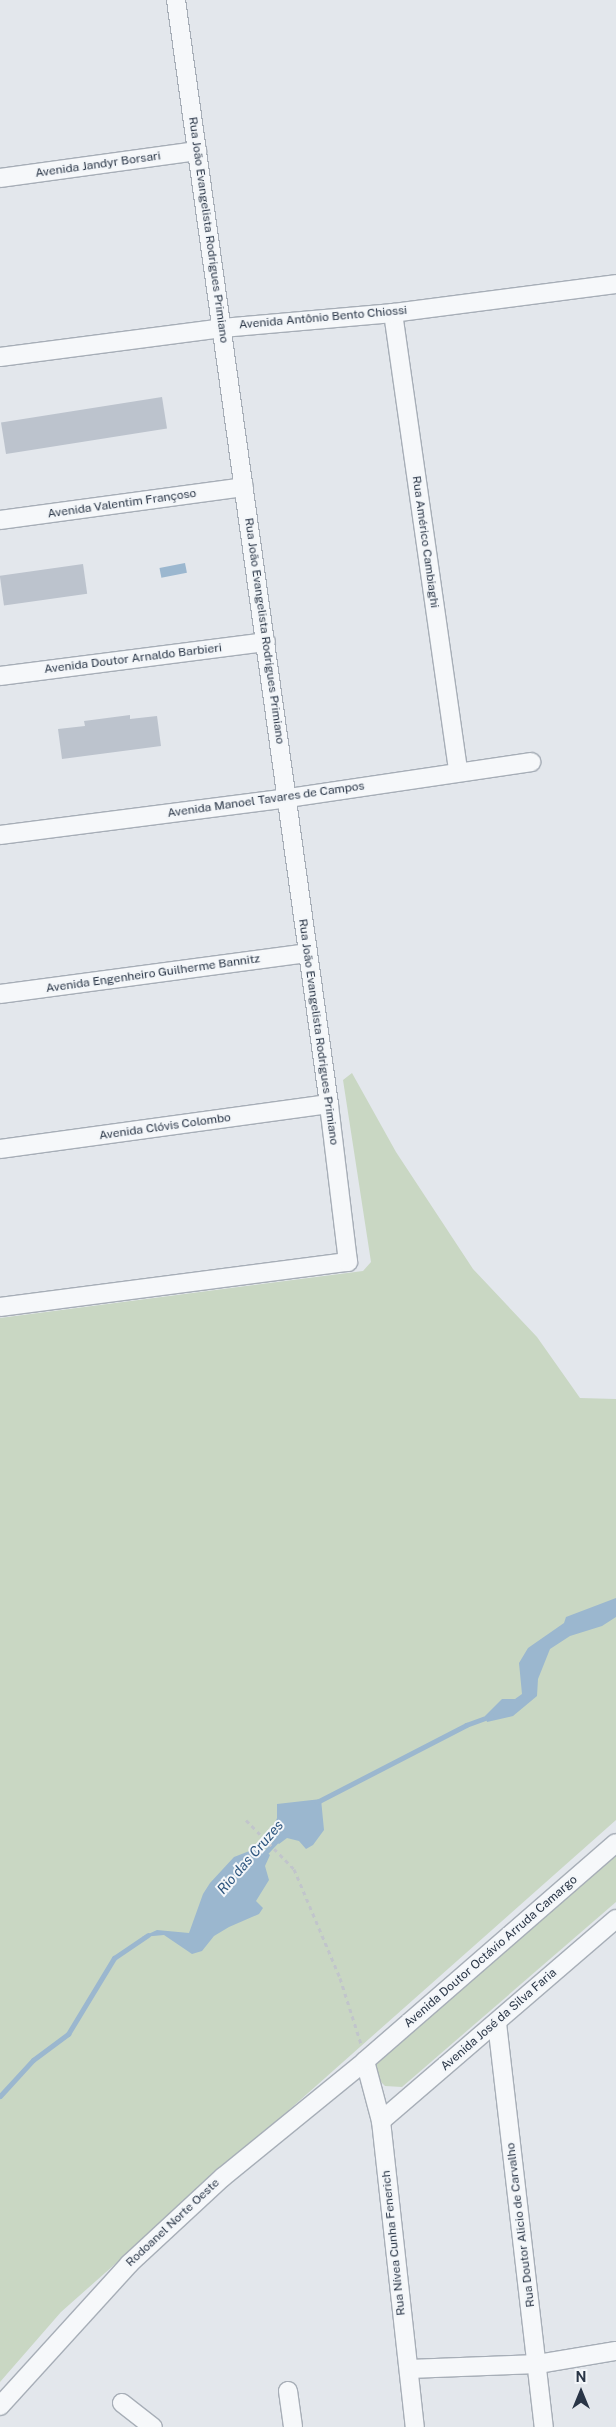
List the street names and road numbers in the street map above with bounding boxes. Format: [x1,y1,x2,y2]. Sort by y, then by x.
street label: Rua João Evangelista Rodrigues Primiano [185,116,231,344]
street label: Avenida Jandyr Borsari [34,149,162,181]
street label: Avenida Antônio Bento Chiossi [238,303,408,333]
street label: Rua Américo Cambiaghi [409,475,441,609]
street label: Avenida Valentim Françoso [47,486,197,522]
street label: Rua João Evangelista Rodrigues Primiano [241,517,287,745]
street label: Avenida Doutor Arnaldo Barbieri [43,641,223,677]
street label: Avenida Manoel Tavares de Campos [166,779,366,821]
street label: Rua João Evangelista Rodrigues Primiano [295,918,341,1146]
street label: Avenida Engenheiro Guilherme Bannitz [45,952,261,996]
street label: Avenida Clóvis Colombo [98,1111,232,1143]
street label: Avenida Doutor Octávio Arruda Camargo [401,1873,581,2031]
street label: Avenida José da Silva Faria [438,1966,560,2074]
street label: Rua Doutor Alicio de Carvalho [504,2142,538,2308]
street label: Rua Nívea Cunha Fenerich [379,2170,409,2316]
street label: Rodoanel Norte Oeste [123,2176,223,2270]

